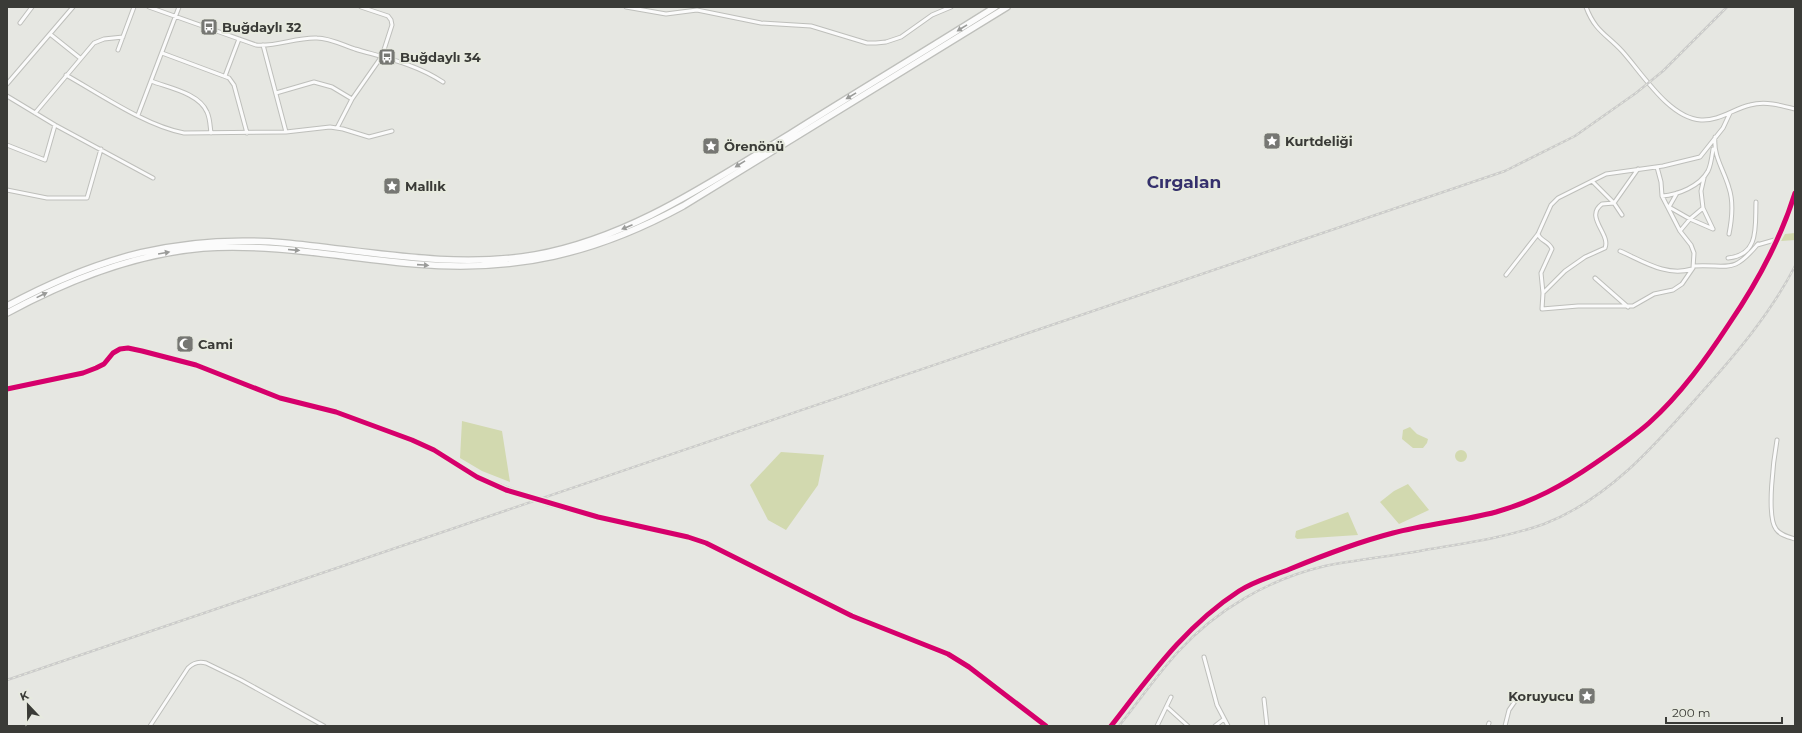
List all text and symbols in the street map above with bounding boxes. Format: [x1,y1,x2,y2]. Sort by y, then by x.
bus stop icon: Buğdaylı 32 [199,17,219,37]
place label: Buğdaylı 32 [222,19,302,35]
one-way arrow [956,24,968,31]
bus stop icon: Buğdaylı 34 [377,47,397,67]
place label: Buğdaylı 34 [400,49,481,65]
one-way arrow [846,92,856,100]
place icon: Kurtdeliği [1262,131,1282,151]
place label: Kurtdeliği [1285,133,1353,149]
place icon: Örenönü [701,136,721,156]
place label: Örenönü [724,138,784,154]
one-way arrow [735,160,745,168]
district label: Cırgalan [1147,172,1221,192]
place icon: Mallık [382,176,402,196]
place label: Mallık [405,178,446,194]
one-way arrow [621,224,632,230]
one-way arrow [288,247,300,254]
one-way arrow [158,250,171,256]
one-way arrow [417,261,429,268]
one-way arrow [36,292,48,298]
mosque icon: Cami [175,334,195,354]
place label: Cami [198,336,233,352]
north arrow [8,685,48,725]
place icon: Koruyucu [1577,686,1597,706]
text: K [18,687,31,704]
place label: Koruyucu [1508,688,1574,704]
scale bar [1666,699,1782,725]
text: 200 m [1672,705,1711,720]

